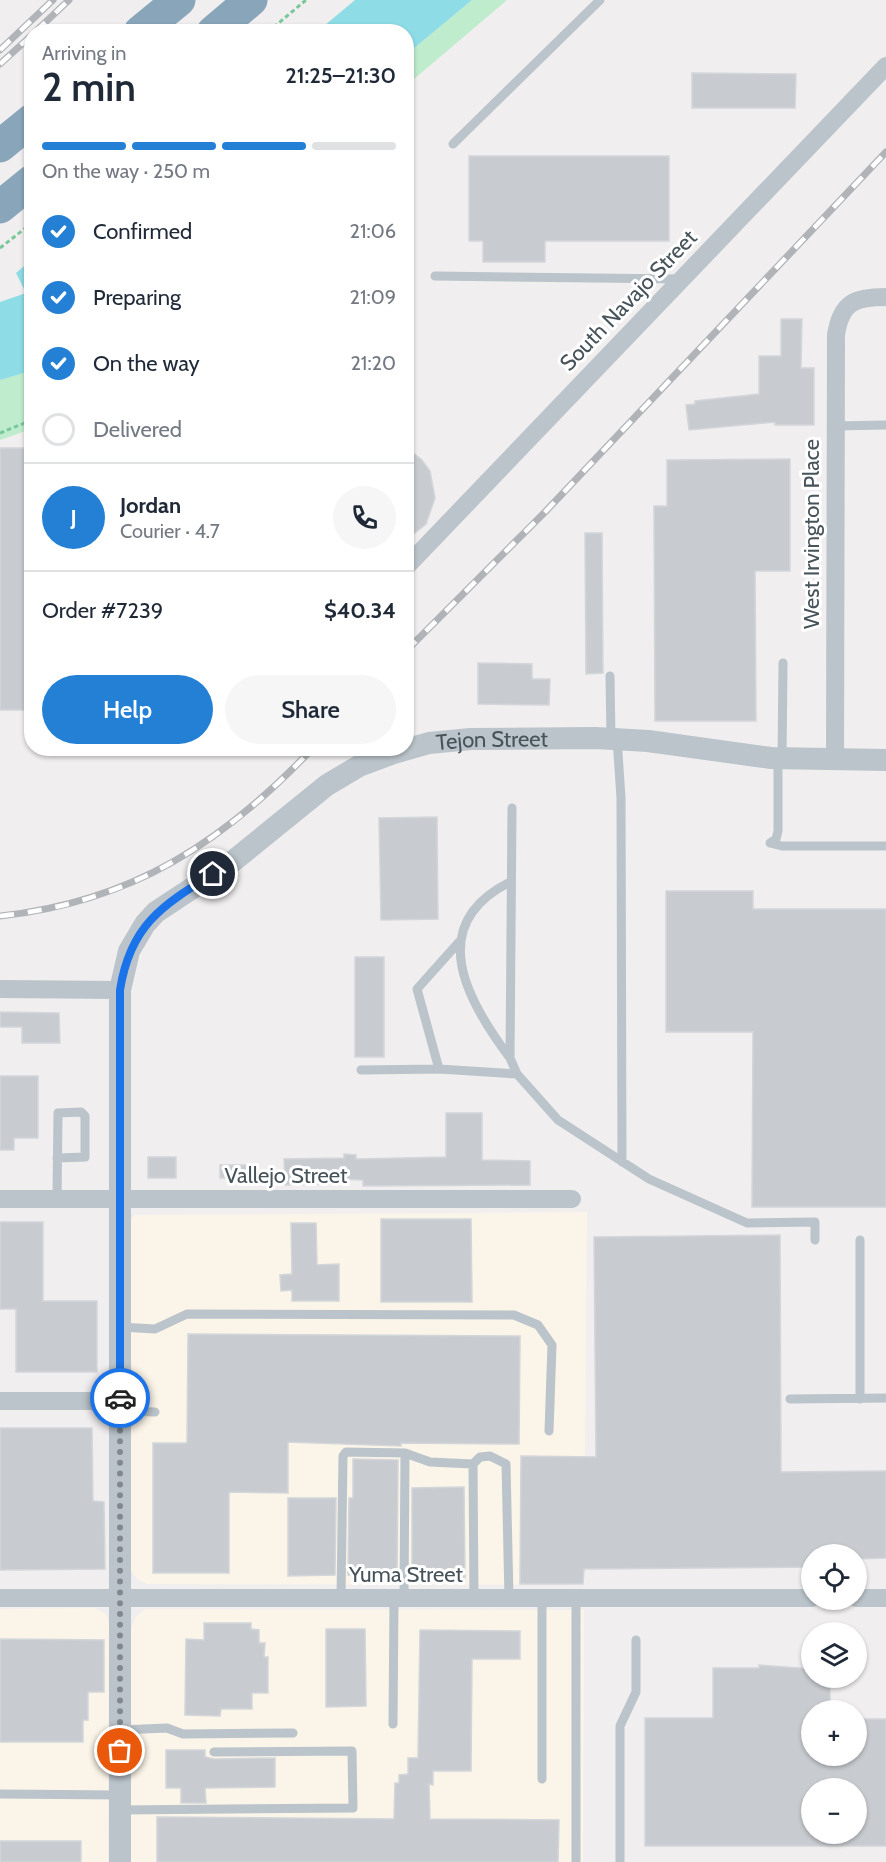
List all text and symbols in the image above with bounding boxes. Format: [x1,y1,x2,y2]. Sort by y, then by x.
text: Arriving in [42,41,126,65]
text: 21:25–21:30 [285,62,396,89]
text: 2 min [42,63,136,111]
text: On the way · 250 m [42,159,210,183]
icon: check [42,215,75,248]
text: Confirmed [93,218,192,245]
text: 21:06 [350,219,396,243]
street label: South Navajo Street [554,224,703,377]
icon: check [42,281,75,314]
text: Preparing [93,284,181,311]
text: 21:09 [350,285,396,309]
icon: check [42,347,75,380]
text: On the way [93,350,200,377]
text: 21:20 [350,351,396,375]
text: Delivered [93,416,182,443]
street label: West Irvington Place [798,439,825,629]
button: phone [333,486,396,549]
text: Jordan [120,492,181,519]
text: J [70,504,77,531]
text: Courier · 4.7 [120,519,220,543]
text: Order #7239 [42,597,163,624]
text: $40.34 [324,597,396,624]
button: Help [42,675,213,744]
button: Share [225,675,396,744]
street label: Tejon Street [435,725,549,756]
pin [187,848,238,899]
icon: home [196,857,229,890]
street label: Vallejo Street [225,1162,348,1189]
courier [90,1368,150,1428]
icon: car [104,1382,137,1415]
map controls [801,1544,867,1844]
button: locate [801,1544,867,1610]
street label: Yuma Street [348,1561,464,1588]
button: layers [801,1622,867,1688]
button: + [801,1700,867,1766]
pin [94,1725,145,1776]
icon: bag [103,1734,136,1767]
button: − [801,1778,867,1844]

